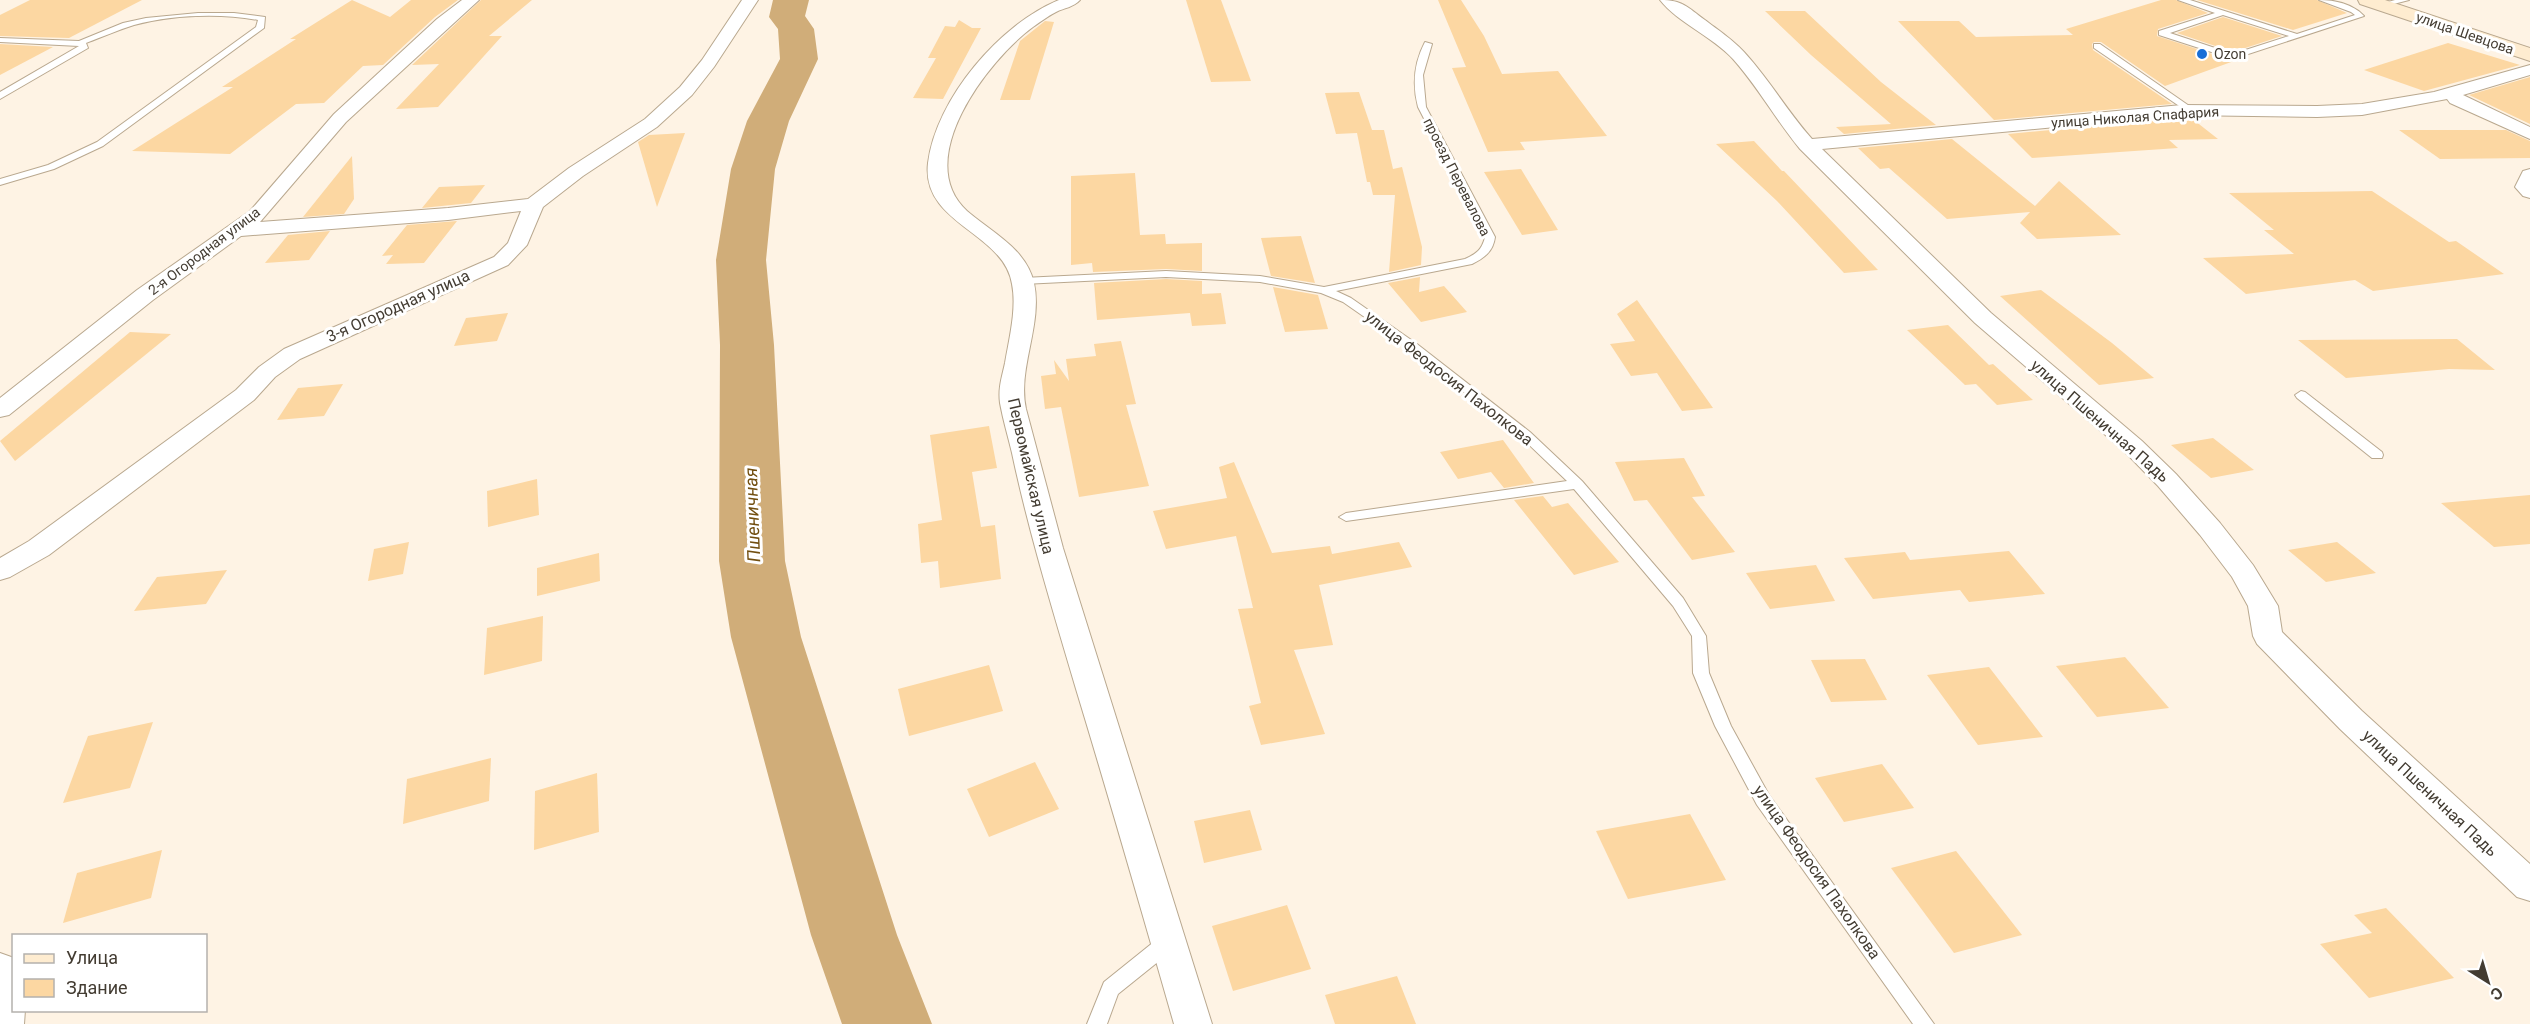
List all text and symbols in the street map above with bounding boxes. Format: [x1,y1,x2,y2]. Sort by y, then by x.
street label: улица Шевцова [2414,9,2516,57]
place label: Ozon [2214,46,2246,62]
marker: Ozon [2195,47,2209,61]
street label: улица Николая Спафария [2050,103,2220,131]
street label: проезд Перевалова [1420,115,1494,239]
street label: 2-я Огородная улица [145,204,263,298]
street label: 3-я Огородная улица [323,266,473,346]
street label: улица Феодосия Пахолкова [1361,306,1537,450]
street label: улица Пшеничная Падь [2027,356,2173,486]
street label: Первомайская улица [1004,396,1058,556]
water label: Пшеничная [740,467,764,563]
street label: улица Пшеничная Падь [2359,726,2501,860]
street label: улица Феодосия Пахолкова [1750,781,1884,963]
legend [12,934,207,1012]
text: Улица [66,947,118,968]
north arrow [2458,952,2518,1012]
text: Здание [66,977,128,998]
text: С [2487,983,2507,1004]

